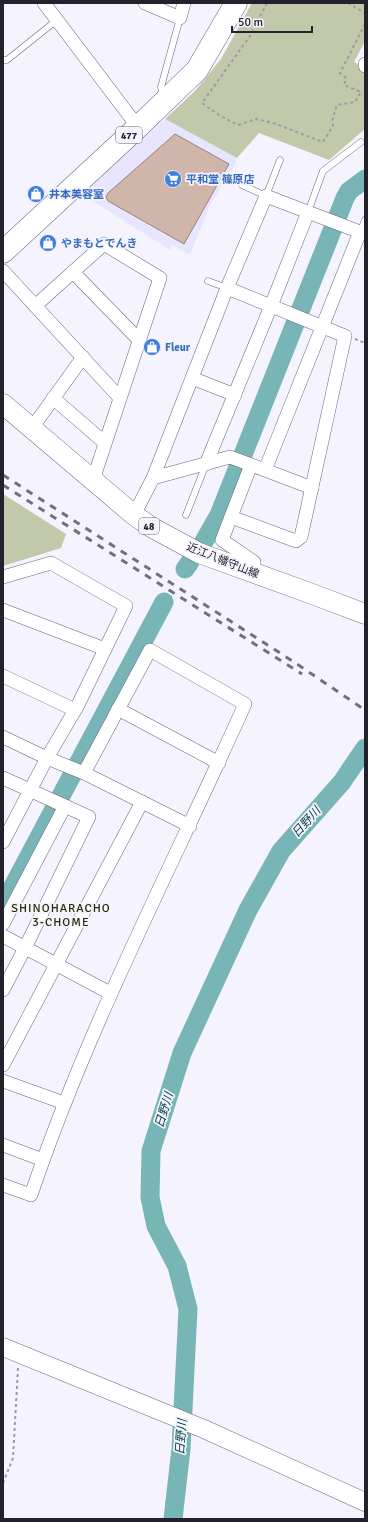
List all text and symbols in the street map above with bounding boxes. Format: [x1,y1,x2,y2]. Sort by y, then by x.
scale bar [232,8,312,34]
text: 50 m [238,15,263,30]
road number: 477 [116,127,142,143]
supermarket icon: 平和堂 篠原店 [163,169,183,189]
place label: 平和堂 篠原店 [186,173,254,186]
shop icon: 井本美容室 [26,184,46,204]
place label: 井本美容室 [49,188,104,201]
shop icon: やまもとでんき [38,233,58,253]
place label: やまもとでんき [61,237,137,250]
shop icon: Fleur [142,337,162,357]
place label: Fleur [165,341,191,354]
road number: 48 [139,518,159,534]
street label: 近江八幡守山線 [185,540,261,581]
water label: 日野川 [289,802,325,841]
district label: SHINOHARACHO 3-CHOME [11,901,111,930]
water label: 日野川 [152,1089,177,1130]
water label: 日野川 [173,1417,190,1456]

